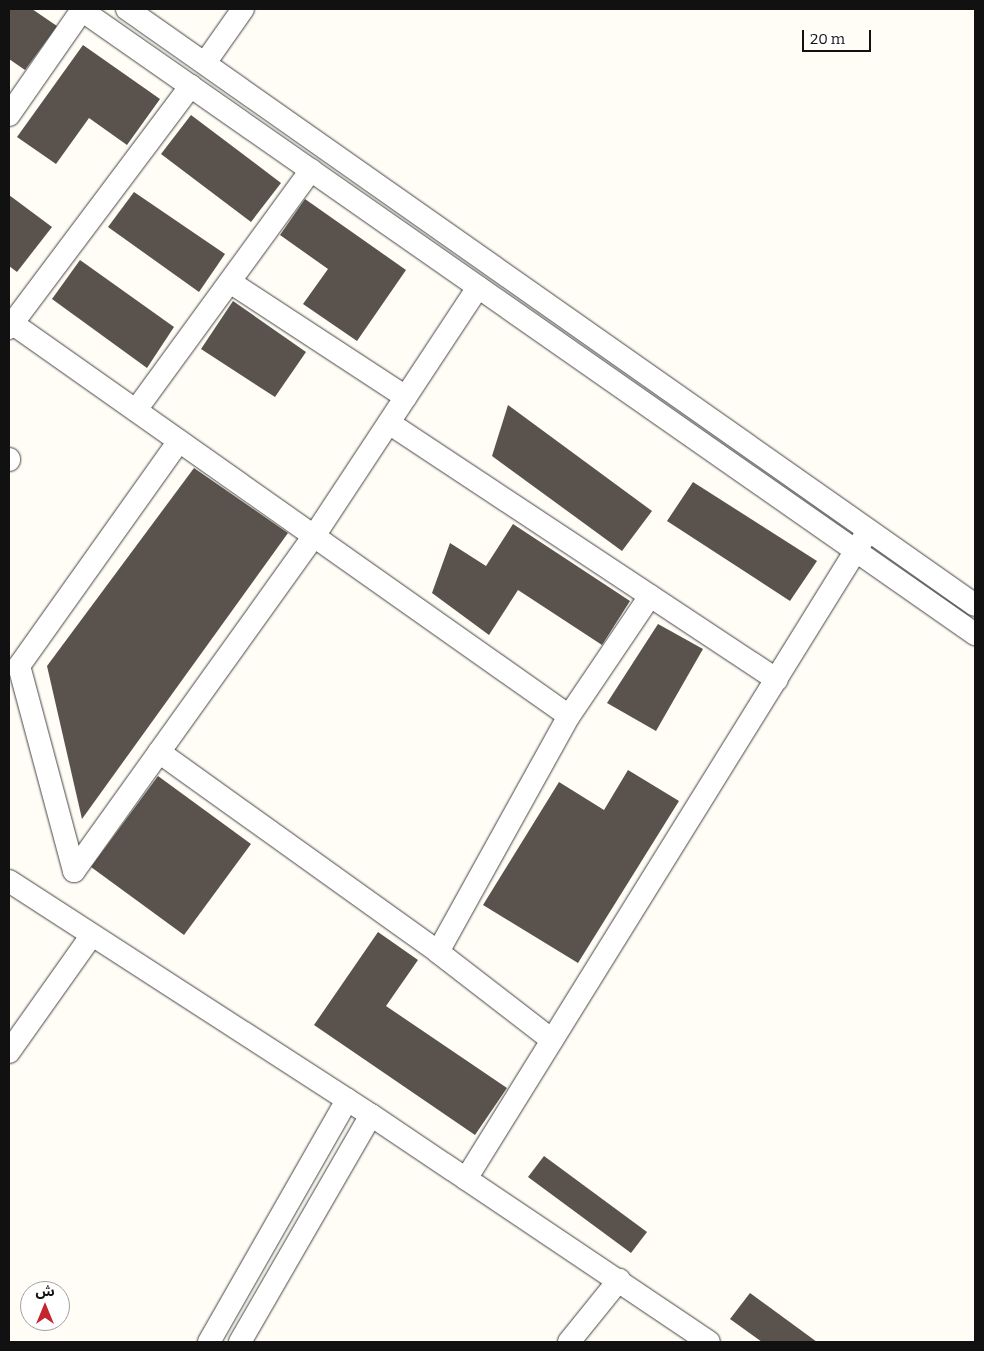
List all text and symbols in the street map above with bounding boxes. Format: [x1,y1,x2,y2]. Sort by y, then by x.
scale bar [804,20,873,52]
text: 20 m [810,30,845,48]
north arrow [20,1281,70,1331]
text: ش [35,1283,55,1300]

